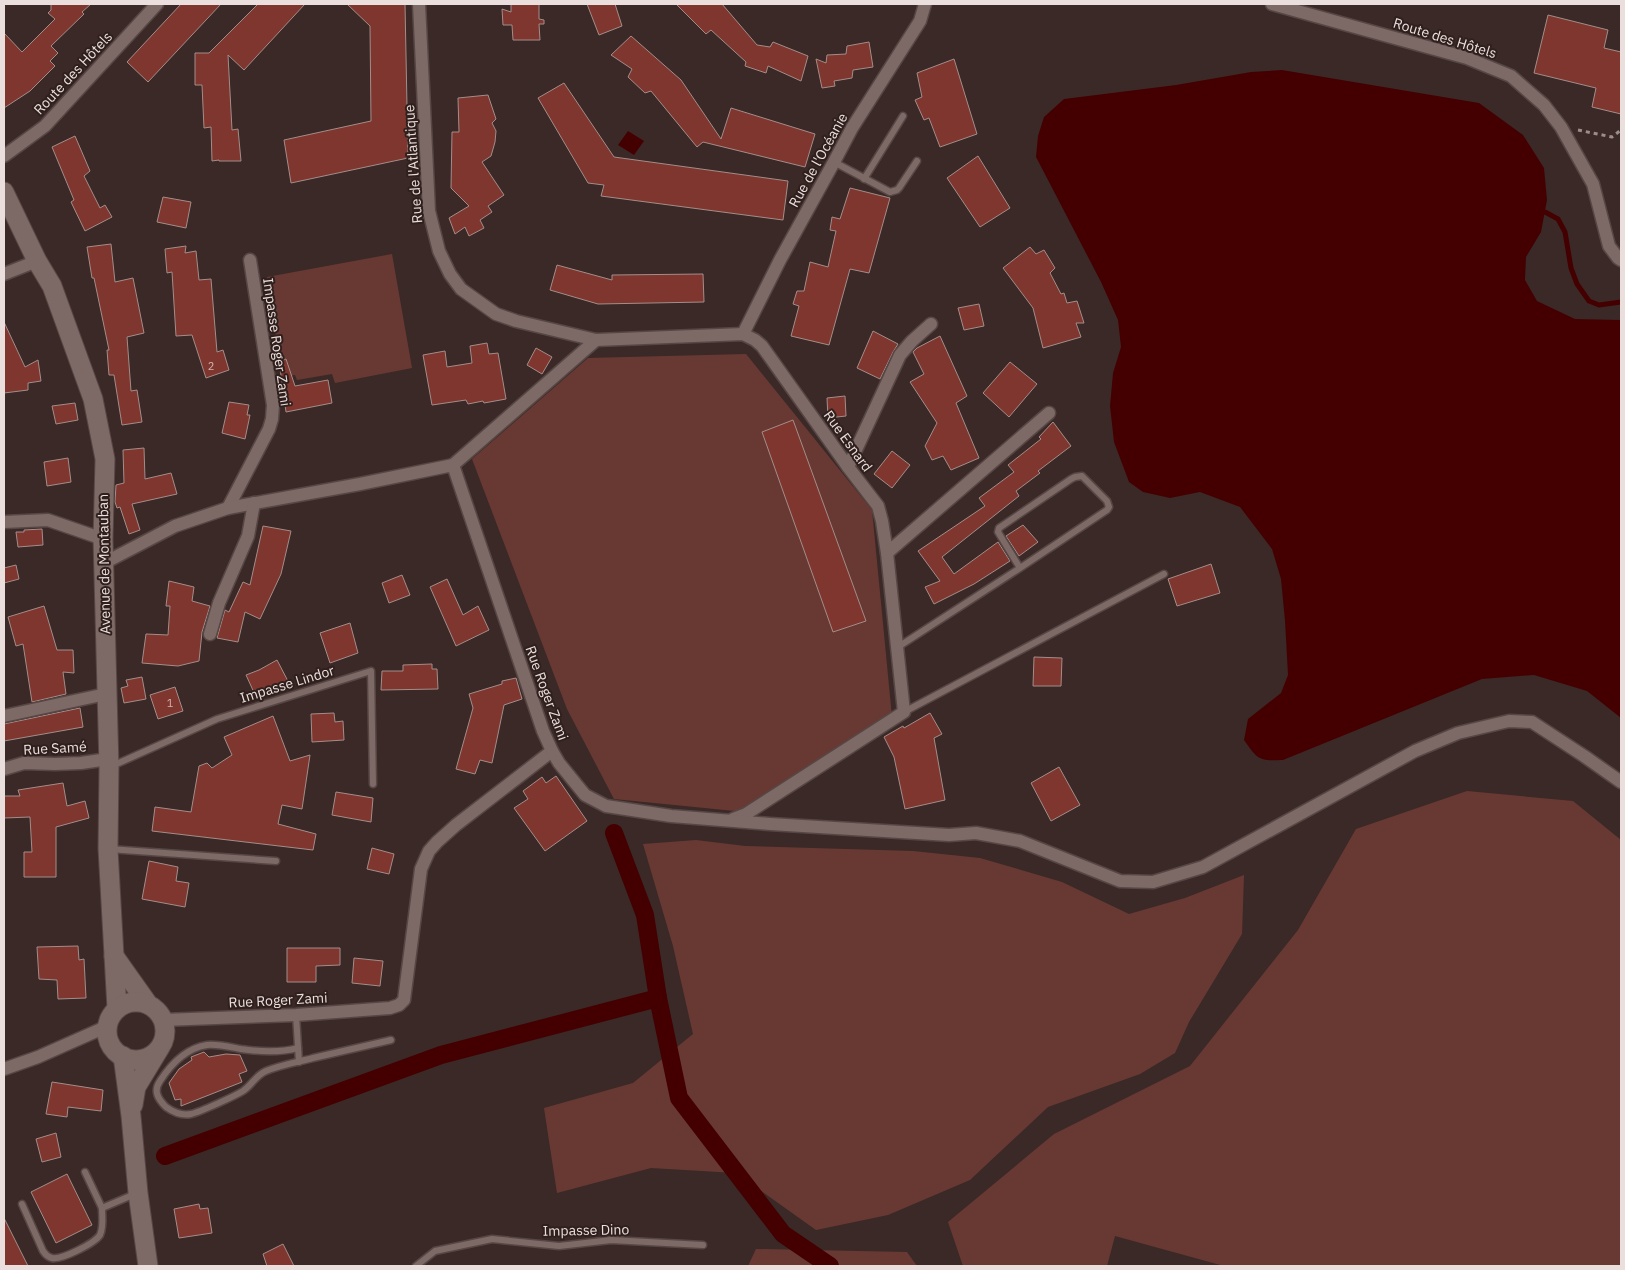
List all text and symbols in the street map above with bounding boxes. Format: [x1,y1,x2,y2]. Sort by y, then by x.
street label: Route des Hôtels [1391,14,1499,62]
street label: Route des Hôtels [30,28,116,118]
street label: Rue de l'Atlantique [400,104,426,224]
street label: Rue de l'Océanie [785,109,852,210]
street label: Impasse Roger Zami [259,277,295,407]
house number: 2 [208,359,214,373]
street label: Rue Esnard [820,407,876,475]
street label: Avenue de Montauban [94,494,114,634]
street label: Rue Roger Zami [522,643,572,743]
street label: Impasse Lindor [238,661,336,707]
house number: 1 [167,696,174,710]
street label: Rue Samé [23,737,87,759]
street label: Rue Roger Zami [228,988,328,1012]
street label: Impasse Dino [543,1220,630,1240]

